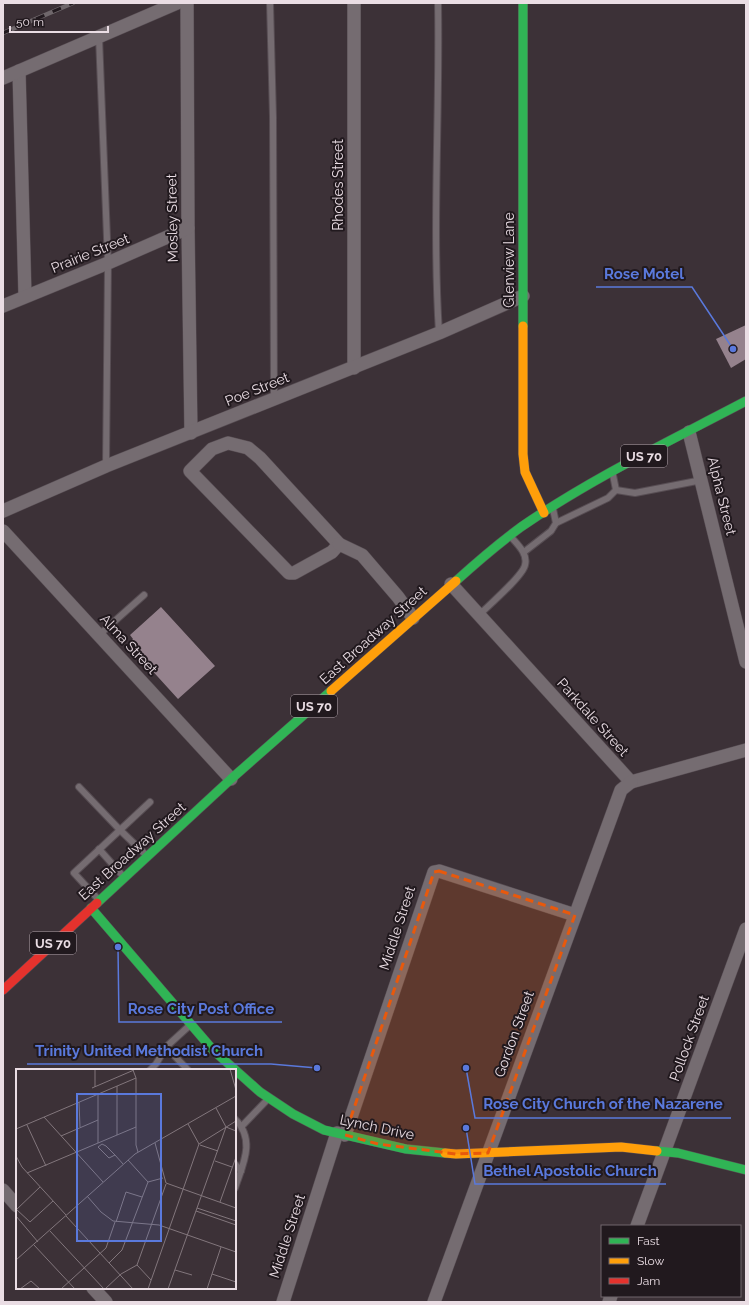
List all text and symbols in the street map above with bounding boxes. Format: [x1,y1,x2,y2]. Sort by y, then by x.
scale bar [10,8,108,34]
text: 50 m [16,15,44,29]
street label: Rhodes Street [330,139,346,231]
street label: Mosley Street [163,173,181,262]
street label: Glenview Lane [501,212,517,308]
street label: Prairie Street [49,230,132,276]
callout: Rose Motel [596,260,692,287]
text: Rose Motel [604,265,684,283]
street label: Poe Street [223,369,292,409]
road number: US 70 [621,445,667,467]
street label: Alpha Street [705,455,740,537]
street label: East Broadway Street [316,583,430,687]
street label: Alma Street [97,611,161,678]
street label: Parkdale Street [554,675,632,759]
road number: US 70 [291,695,337,717]
street label: East Broadway Street [75,799,189,903]
street label: Middle Street [376,884,418,972]
road number: US 70 [30,932,76,954]
street label: Gordon Street [491,988,537,1079]
street label: Pollock Street [666,993,712,1083]
callout: Rose City Post Office [119,995,282,1022]
text: Rose City Post Office [128,1000,274,1018]
callout: Trinity United Methodist Church [27,1037,271,1064]
text: Trinity United Methodist Church [35,1042,263,1060]
inset map [16,1069,236,1289]
callout: Rose City Church of the Nazarene [475,1091,731,1118]
text: Rose City Church of the Nazarene [483,1095,723,1113]
street label: Lynch Drive [338,1111,416,1143]
callout: Bethel Apostolic Church [475,1157,666,1184]
text: Bethel Apostolic Church [483,1162,657,1180]
street label: Middle Street [266,1192,308,1280]
legend [601,1225,741,1297]
text: Fast [637,1234,660,1248]
text: Slow [637,1254,664,1268]
text: Jam [637,1274,660,1288]

